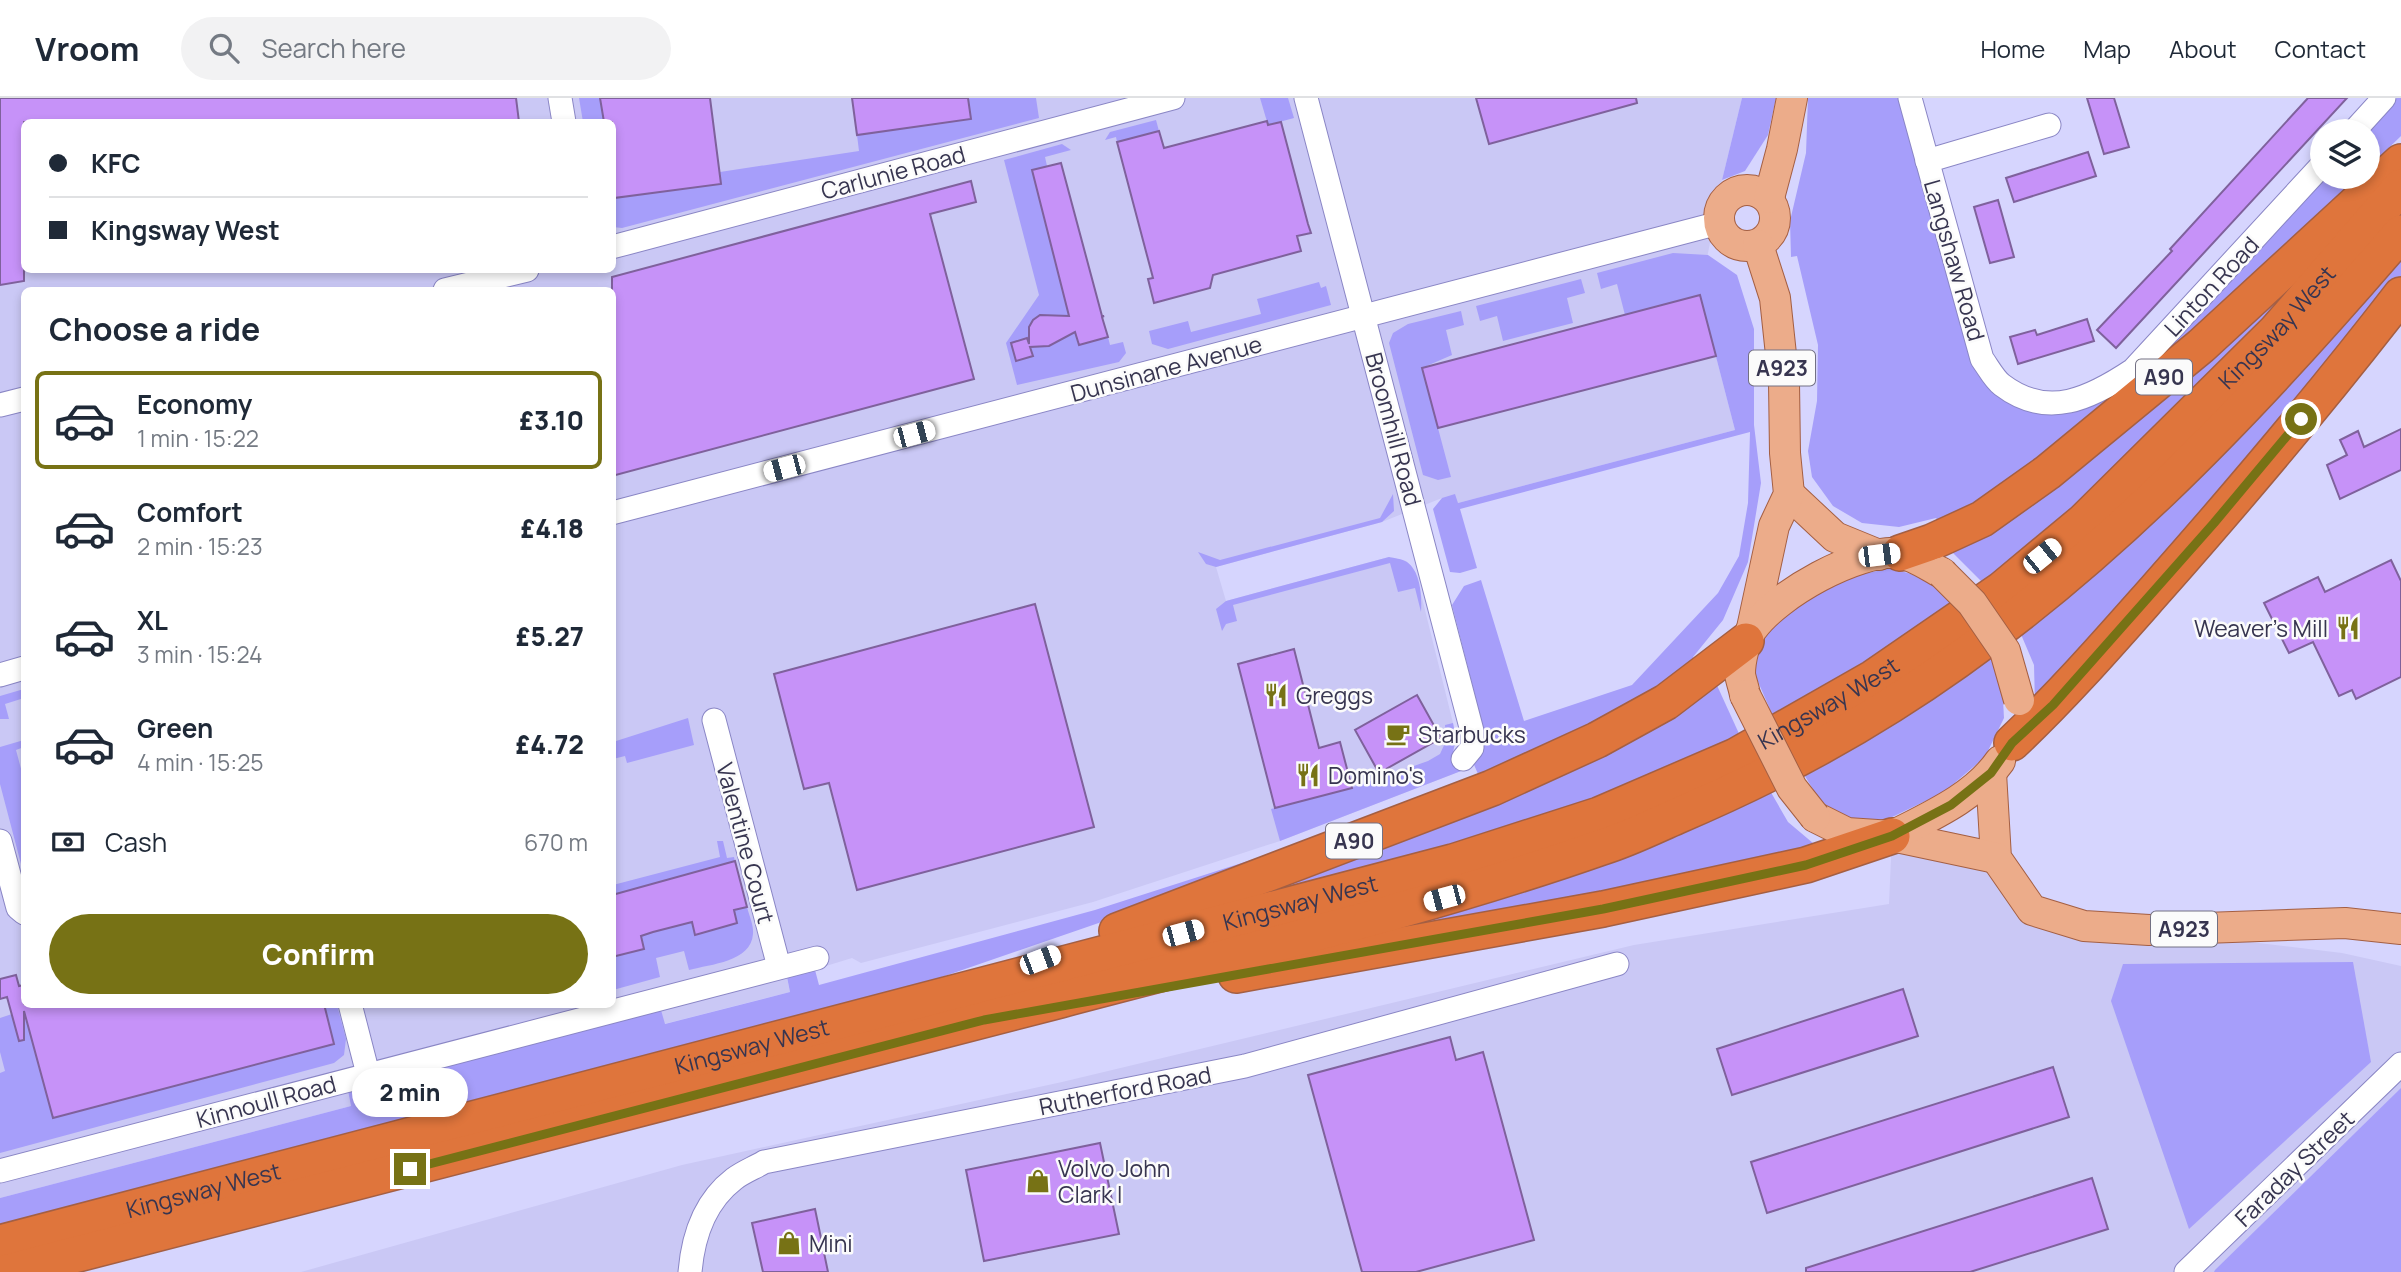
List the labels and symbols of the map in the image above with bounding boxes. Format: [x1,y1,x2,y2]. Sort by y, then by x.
street label: Carlunie Road [817,137,969,207]
street label: Langshaw Road [1917,176,1993,344]
street label: Linton Road [2156,229,2266,343]
street label: Kingsway West [2211,258,2342,396]
street label: Dunsinane Avenue [1067,327,1265,409]
street label: Broomhill Road [1358,349,1430,509]
road number: A923 [1749,350,1815,386]
road number: A90 [2136,360,2192,394]
route start [2285,403,2317,435]
car [891,418,938,450]
car [761,452,808,484]
car [2020,535,2065,577]
car [1857,542,1902,568]
place label: Weaver's Mill [2194,612,2328,644]
restaurant icon: Weaver's Mill [2334,614,2362,642]
street label: Kingsway West [1752,649,1905,757]
place label: Greggs [1296,679,1373,711]
restaurant icon: Greggs [1262,681,1290,709]
place label: Starbucks [1418,718,1526,750]
cafe icon: Starbucks [1384,720,1412,748]
street label: Valentine Court [709,759,783,927]
place label: Domino's [1328,759,1424,791]
restaurant icon: Domino's [1294,761,1322,789]
road number: A90 [1326,824,1382,858]
street label: Kingsway West [1219,867,1381,938]
car [1421,882,1468,914]
road number: A923 [2151,912,2217,946]
car [1160,917,1207,949]
car [1017,943,1064,977]
street label: Kingsway West [671,1010,832,1082]
street label: Rutherford Road [1036,1058,1214,1122]
street label: Kinnoull Road [193,1067,339,1135]
callout: 2 min [352,1068,468,1116]
street label: Faraday Street [2227,1103,2361,1233]
place label: Volvo John Clark l [1058,1152,1171,1210]
route end [394,1153,426,1185]
street label: Kingsway West [122,1154,284,1225]
shop icon: Volvo John Clark l [1024,1167,1052,1195]
place label: Mini [809,1227,853,1259]
shop icon: Mini [775,1229,803,1257]

